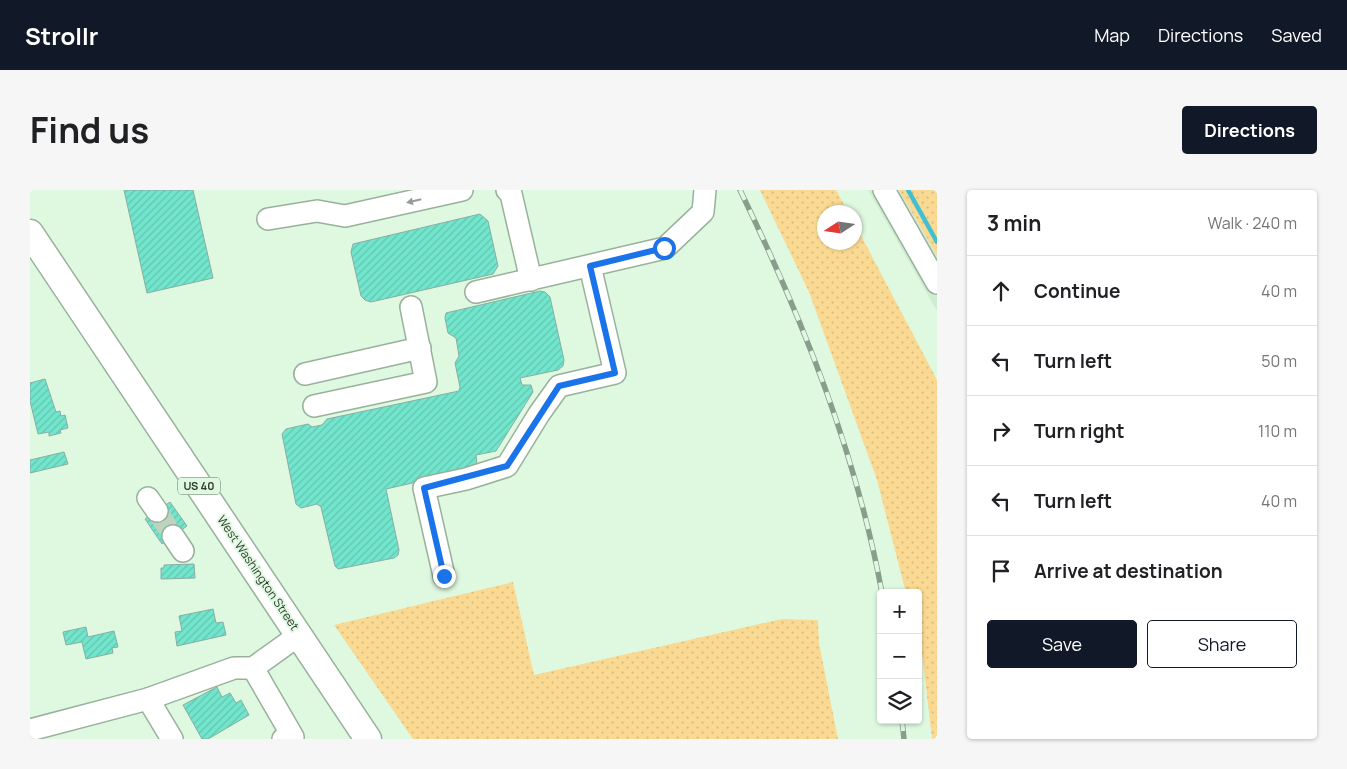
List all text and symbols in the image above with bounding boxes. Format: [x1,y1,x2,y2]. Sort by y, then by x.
text: Strollr [25,19,98,52]
text: Map [1094,23,1130,47]
text: Directions [1158,23,1243,47]
text: Saved [1271,23,1322,47]
text: Find us [30,106,149,154]
button: Directions [1182,106,1317,154]
one-way arrow [407,197,422,205]
north arrow [817,205,862,250]
text: 3 min [987,209,1041,237]
text: Walk · 240 m [1207,212,1297,234]
route start [653,237,676,260]
icon: ahead [987,277,1015,305]
text: Continue [1034,278,1120,304]
text: 40 m [1261,280,1297,302]
icon: left [987,347,1015,375]
text: Turn left [1034,348,1112,374]
text: 50 m [1261,350,1297,372]
icon: right [987,417,1015,445]
text: Turn right [1034,418,1124,444]
text: 110 m [1258,420,1297,442]
road number: US 40 [178,478,220,494]
icon: left [987,487,1015,515]
text: Turn left [1034,488,1112,514]
text: 40 m [1261,490,1297,512]
street label: West Washington Street [214,512,303,634]
icon: arrive [987,557,1015,585]
text: Arrive at destination [1034,558,1223,584]
route end [433,565,456,588]
map controls [877,589,922,724]
button: + [877,589,922,634]
button: Save [987,620,1137,668]
button: Share [1147,620,1297,668]
button: − [877,634,922,679]
button: layers [877,679,922,724]

